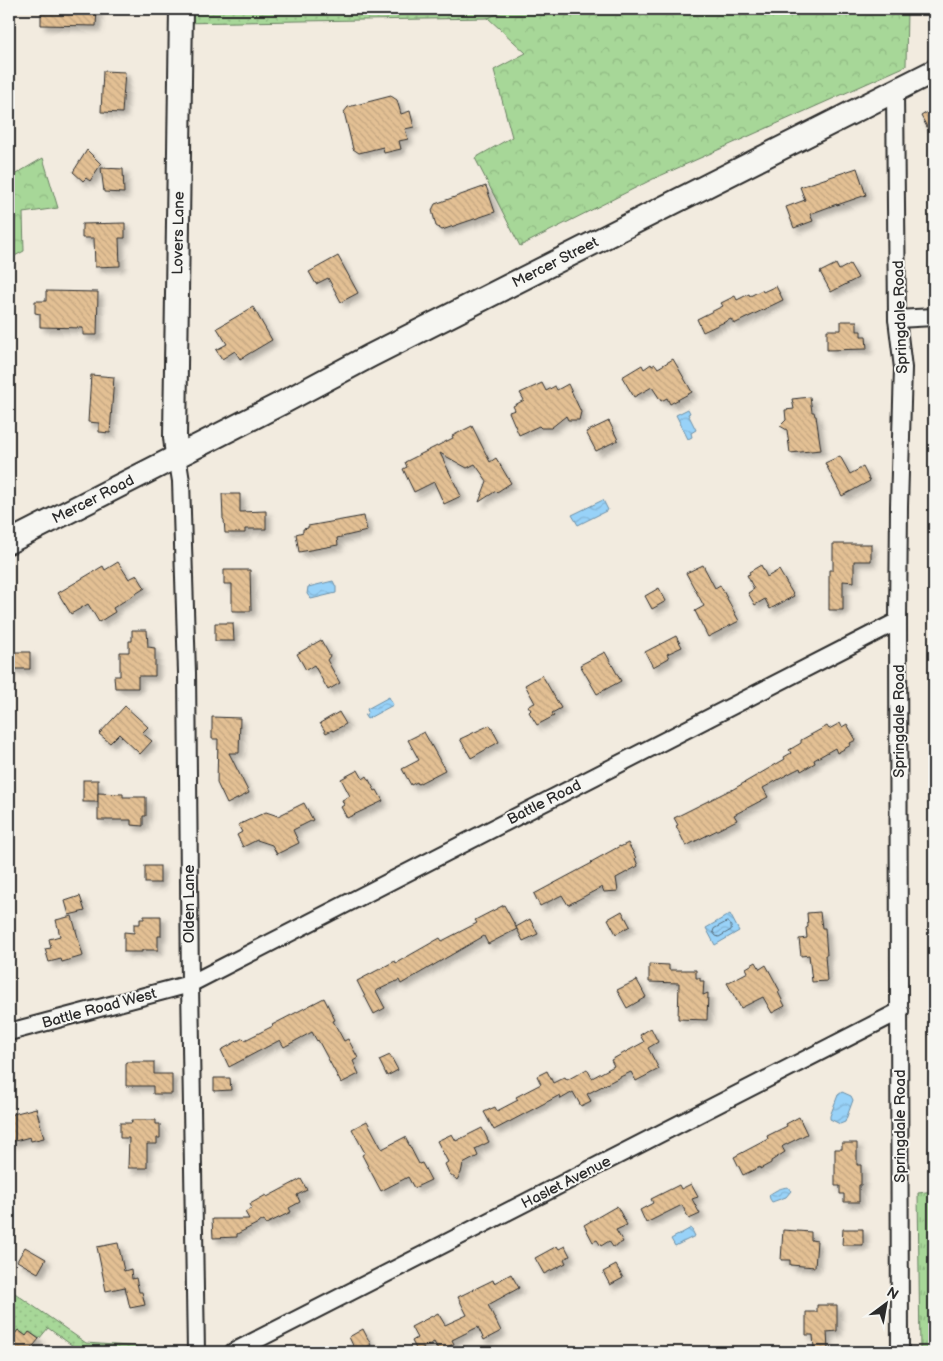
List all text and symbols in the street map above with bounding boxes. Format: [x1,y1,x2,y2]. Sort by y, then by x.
street label: Lovers Lane [168,191,189,275]
street label: Mercer Street [509,232,602,292]
street label: Springdale Road [889,260,912,374]
street label: Mercer Road [49,471,137,528]
street label: Springdale Road [890,664,909,778]
street label: Battle Road [504,776,584,829]
street label: Olden Lane [180,865,199,943]
street label: Battle Road West [40,984,159,1033]
street label: Springdale Road [891,1069,910,1183]
street label: Haslet Avenue [518,1152,614,1213]
north arrow [860,1278,910,1328]
text: N [884,1283,902,1303]

